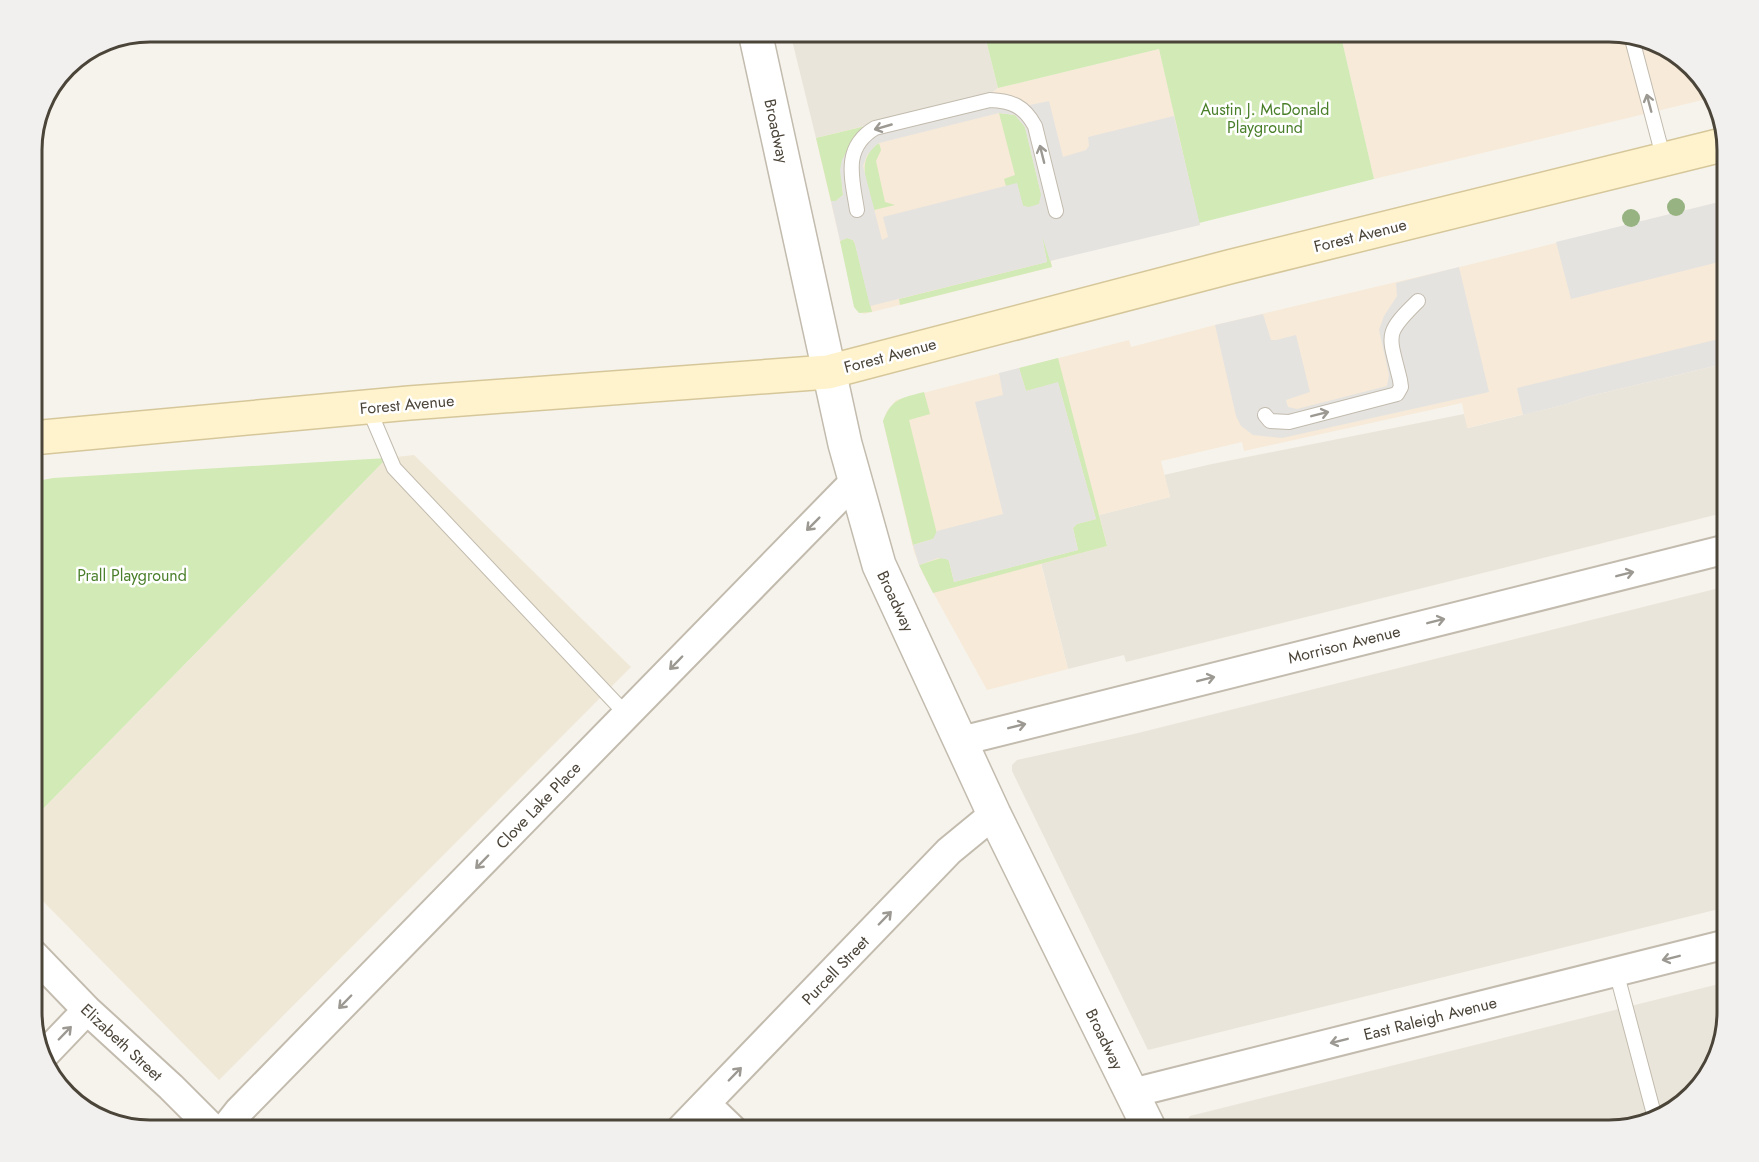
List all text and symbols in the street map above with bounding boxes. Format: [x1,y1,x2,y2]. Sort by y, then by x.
one-way arrow [1643,94,1654,113]
street label: Broadway [758,97,795,166]
park label: Austin J. McDonald Playground [1201,98,1329,139]
one-way arrow [874,122,893,133]
one-way arrow [1036,145,1048,164]
street label: Forest Avenue [1311,213,1409,258]
street label: Forest Avenue [841,332,939,379]
street label: Forest Avenue [359,389,455,420]
one-way arrow [1310,408,1329,420]
one-way arrow [806,516,821,531]
park label: Prall Playground [77,564,187,587]
street label: Broadway [871,567,920,637]
one-way arrow [1616,568,1635,579]
one-way arrow [1427,615,1446,627]
street label: Morrison Avenue [1286,619,1403,670]
one-way arrow [669,655,684,670]
one-way arrow [1197,672,1216,684]
one-way arrow [1007,720,1026,732]
street label: Clove Lake Place [491,756,586,854]
one-way arrow [474,855,489,870]
one-way arrow [878,910,892,925]
street label: Purcell Street [796,930,874,1010]
one-way arrow [1661,953,1680,965]
street label: East Raleigh Avenue [1361,991,1499,1046]
one-way arrow [338,994,353,1009]
street label: Elizabeth Street [76,998,168,1086]
street label: Broadway [1080,1005,1130,1074]
one-way arrow [58,1026,72,1041]
one-way arrow [1330,1036,1349,1048]
one-way arrow [728,1066,743,1081]

